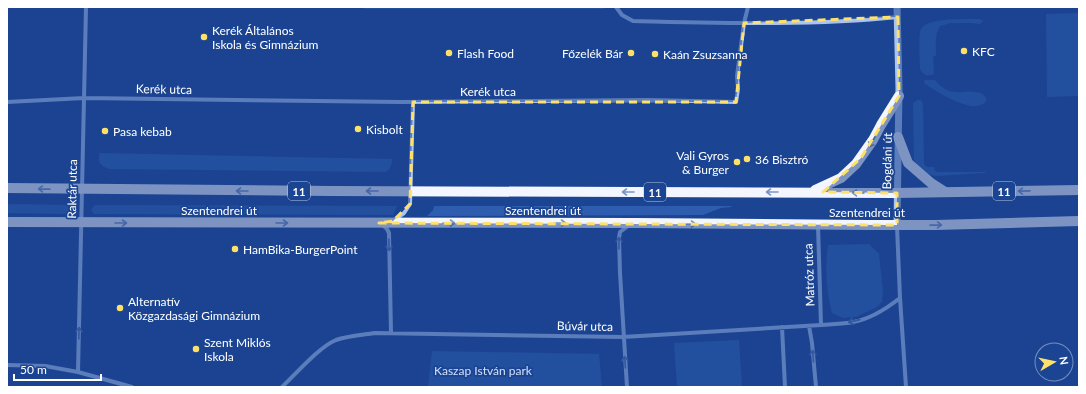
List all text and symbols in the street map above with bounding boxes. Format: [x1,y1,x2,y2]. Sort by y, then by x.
place label: Kerék Általános Iskola és Gimnázium [212,23,319,52]
marker: Kerék Általános Iskola és Gimnázium [199,32,209,42]
place label: KFC [972,44,995,59]
place label: Flash Food [457,46,514,61]
place label: Főzelék Bár [562,46,624,61]
marker: KFC [959,46,969,56]
place label: Kaán Zsuzsanna [663,47,748,62]
marker: Flash Food [444,48,454,58]
marker: Főzelék Bár [626,48,636,58]
marker: Kaán Zsuzsanna [650,49,660,59]
street label: Kerék utca [136,81,192,97]
street label: Kerék utca [460,84,516,99]
place label: Kisbolt [366,122,403,137]
place label: Pasa kebab [113,124,172,139]
marker: Kisbolt [353,124,363,134]
marker: Pasa kebab [100,126,110,136]
street label: Bogdáni út [879,132,895,190]
one-way arrow [867,136,875,148]
place label: Vali Gyros & Burger [676,148,730,177]
place label: 36 Bisztró [755,152,809,167]
marker: 36 Bisztró [742,154,752,164]
marker: Vali Gyros & Burger [732,157,742,167]
street label: Raktár utca [64,159,80,219]
road number: 11 [288,182,310,200]
road number: 11 [993,182,1015,200]
road number: 11 [644,183,666,201]
one-way arrow [38,185,51,193]
one-way arrow [236,187,249,195]
one-way arrow [366,187,379,195]
one-way arrow [1018,187,1031,195]
one-way arrow [622,188,635,196]
one-way arrow [766,188,779,196]
one-way arrow [852,189,865,197]
street label: Szentendrei út [181,203,258,218]
street label: Szentendrei út [505,203,582,218]
street label: Szentendrei út [829,205,906,220]
one-way arrow [114,219,127,227]
one-way arrow [275,219,288,227]
one-way arrow [442,219,455,227]
one-way arrow [553,219,566,227]
one-way arrow [683,220,696,228]
one-way arrow [929,221,942,229]
one-way arrow [615,237,623,250]
one-way arrow [385,238,393,251]
place label: HamBika-BurgerPoint [243,242,358,257]
street label: Matróz utca [800,243,818,307]
marker: HamBika-BurgerPoint [230,244,240,254]
place label: Alternatív Közgazdasági Gimnázium [128,294,260,323]
marker: Alternatív Közgazdasági Gimnázium [115,303,125,313]
street label: Búvár utca [557,318,613,334]
one-way arrow [848,318,861,326]
one-way arrow [75,327,82,340]
place label: Szent Miklós Iskola [204,335,271,364]
north arrow [1034,342,1074,382]
marker: Szent Miklós Iskola [191,344,201,354]
one-way arrow [810,350,817,363]
text: N [1057,355,1071,366]
scale bar [14,356,101,382]
one-way arrow [621,356,629,369]
text: 50 m [20,362,47,377]
park label: Kaszap István park [434,363,533,378]

